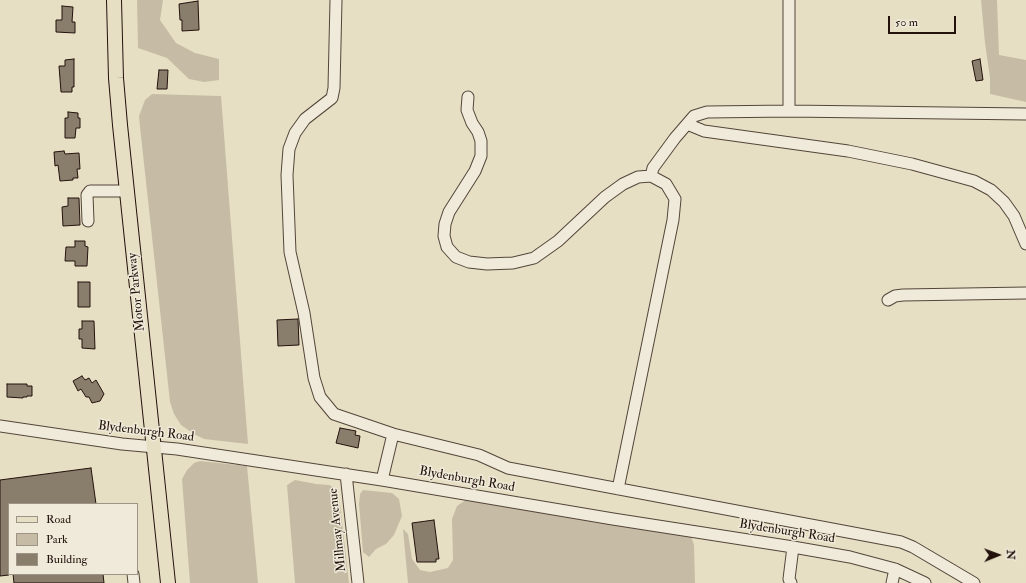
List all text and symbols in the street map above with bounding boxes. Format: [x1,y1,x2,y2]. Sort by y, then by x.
scale bar [890,8,958,34]
text: 50 m [895,15,918,30]
street label: Motor Parkway [125,252,149,332]
street label: Blydenburgh Road [97,418,195,446]
street label: Blydenburgh Road [418,464,516,496]
street label: Millmay Avenue [326,487,350,573]
legend [8,503,138,575]
text: Road [46,512,71,527]
street label: Blydenburgh Road [738,517,836,547]
text: Park [46,532,68,547]
north arrow [978,535,1018,575]
text: N [1004,550,1017,560]
text: Building [46,552,87,567]

